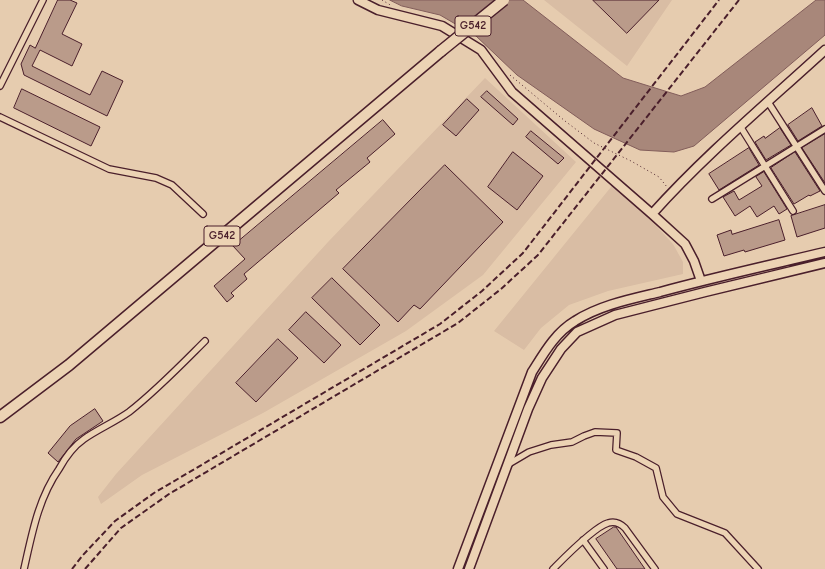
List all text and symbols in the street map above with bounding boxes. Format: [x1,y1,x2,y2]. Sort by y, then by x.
road number: G542 [455,16,491,36]
road number: G542 [204,226,240,246]

